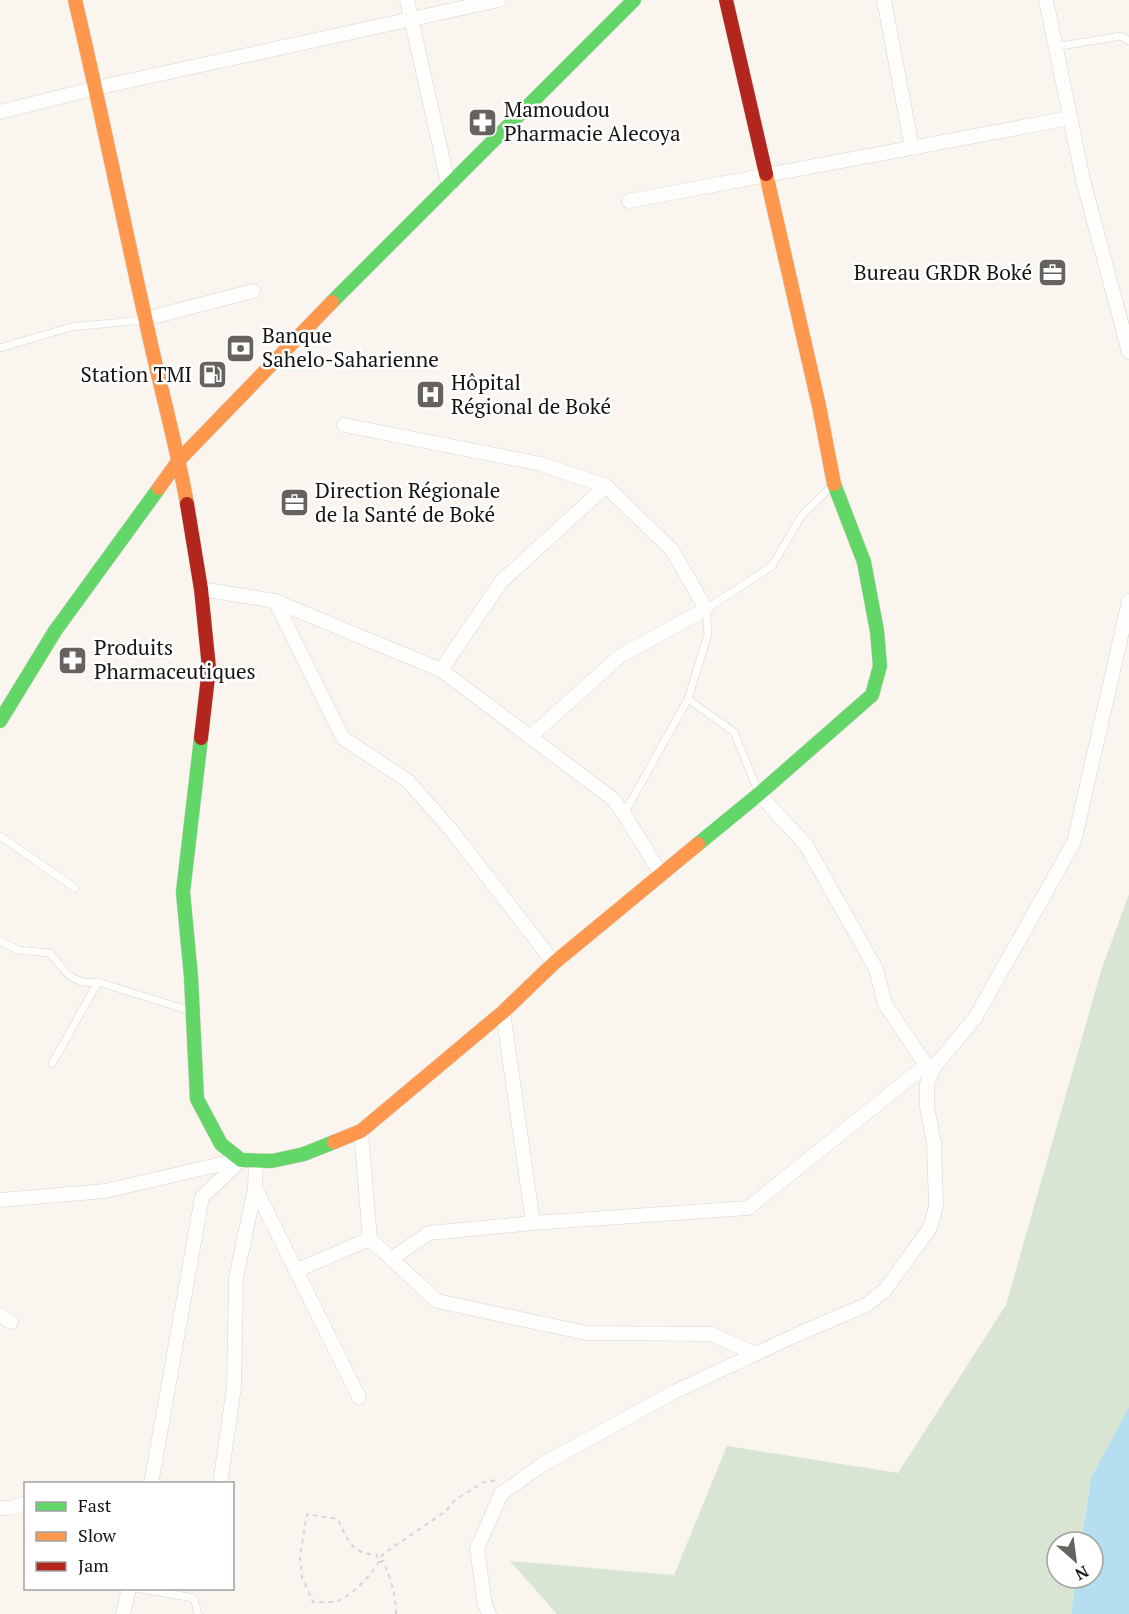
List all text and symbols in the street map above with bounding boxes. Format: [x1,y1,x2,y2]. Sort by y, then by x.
place label: Mamoudou Pharmacie Alecoya [504,95,681,147]
pharmacy icon: Mamoudou Pharmacie Alecoya [467,106,499,138]
office icon: Bureau GRDR Boké [1037,257,1069,289]
place label: Bureau GRDR Boké [854,258,1032,286]
place label: Banque Sahelo-Saharienne [262,321,439,373]
bank icon: Banque Sahelo-Saharienne [225,332,257,364]
fuel station icon: Station TMI [197,359,229,391]
place label: Station TMI [80,360,192,388]
place label: Hôpital Régional de Boké [451,368,611,420]
hospital icon: Hôpital Régional de Boké [414,379,446,411]
place label: Direction Régionale de la Santé de Boké [315,476,500,528]
office icon: Direction Régionale de la Santé de Boké [278,487,310,519]
place label: Produits Pharmaceutiques [94,633,256,685]
pharmacy icon: Produits Pharmaceutiques [57,644,89,676]
legend [24,1482,234,1590]
text: Fast [78,1493,112,1517]
text: Slow [78,1523,117,1547]
north arrow [1045,1530,1105,1590]
text: Jam [78,1553,109,1577]
text: N [1072,1561,1093,1586]

